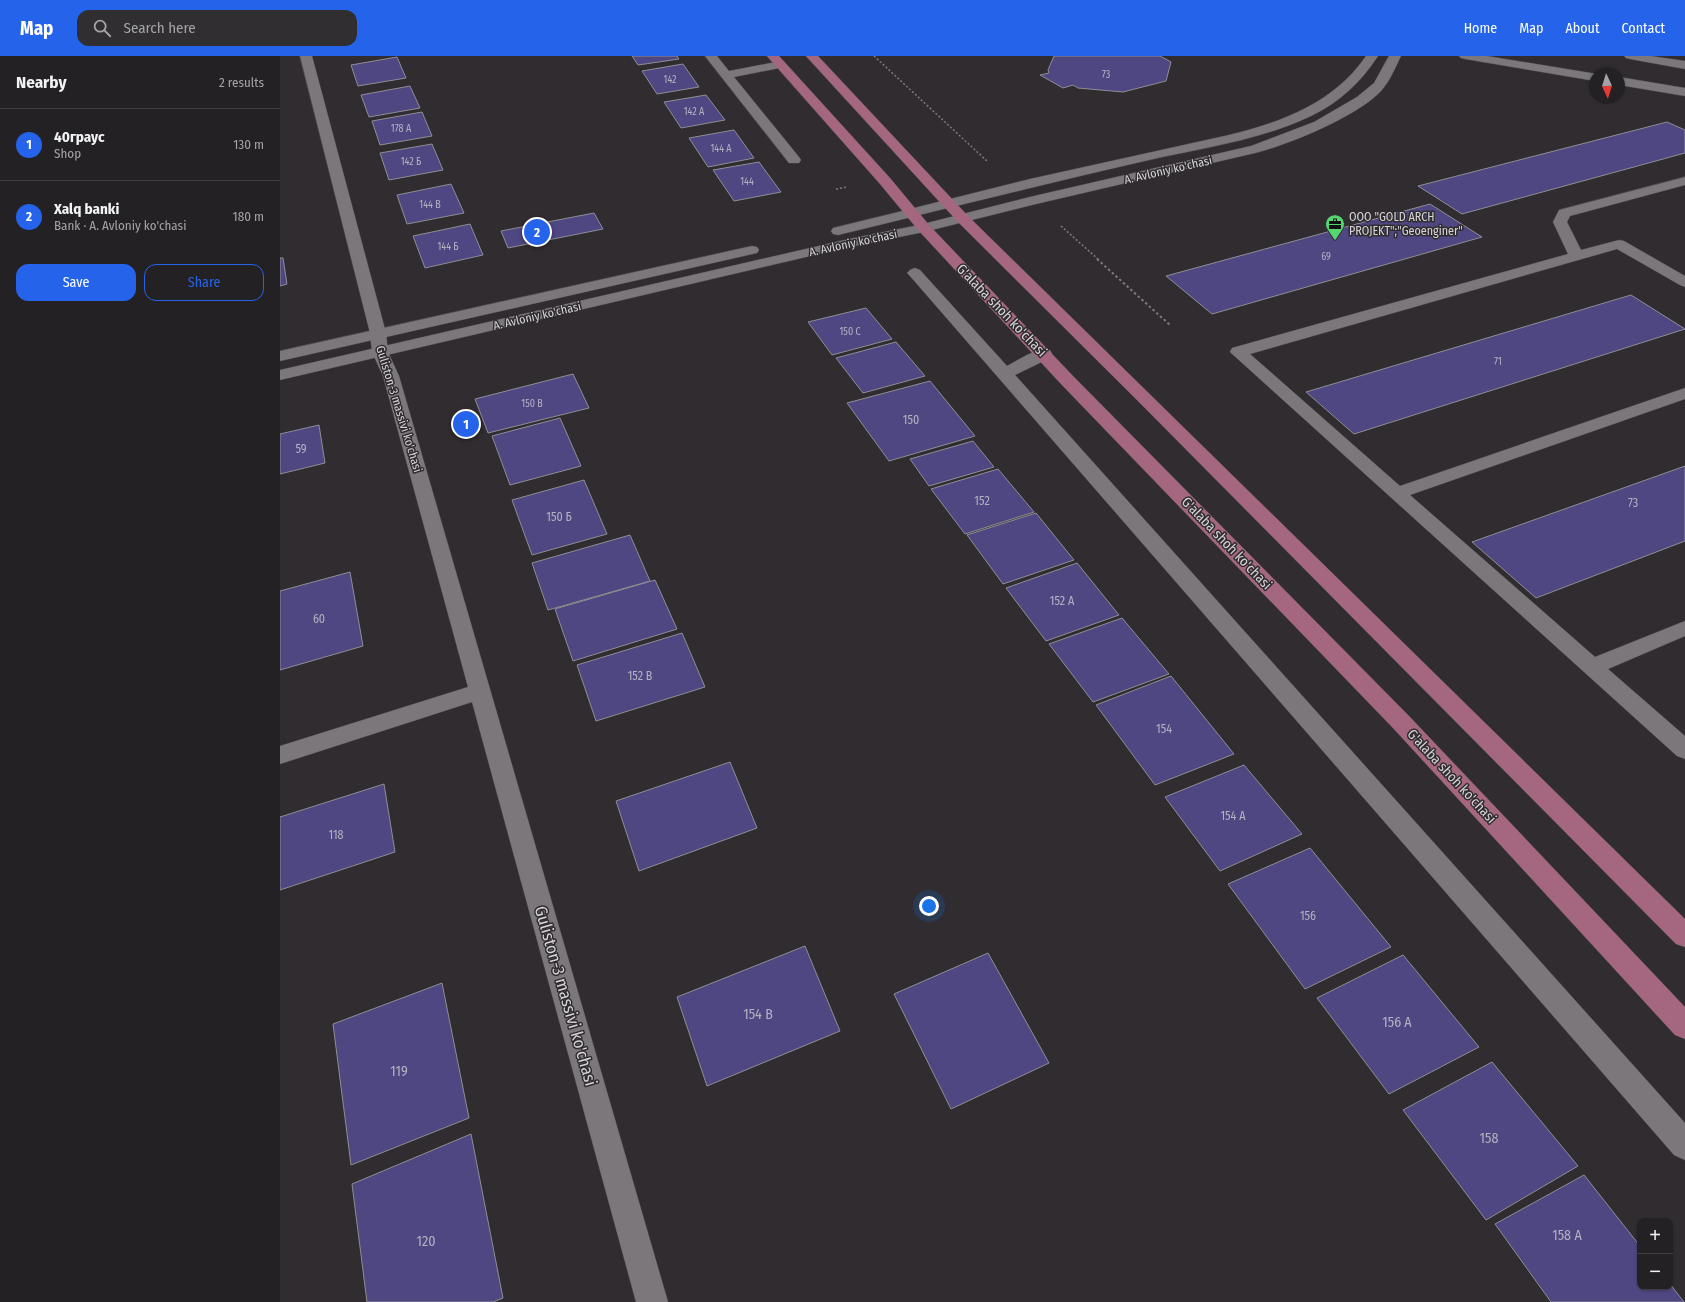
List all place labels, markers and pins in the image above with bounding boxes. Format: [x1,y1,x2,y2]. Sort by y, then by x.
place label: ООО "GOLD ARCH PROJEKT";"Geoenginer" [1349,210,1463,238]
office icon: ООО "GOLD ARCH PROJEKT";"Geoenginer" [1324,213,1346,241]
pin: 2 [524,217,550,247]
pin: 1 [453,409,479,439]

